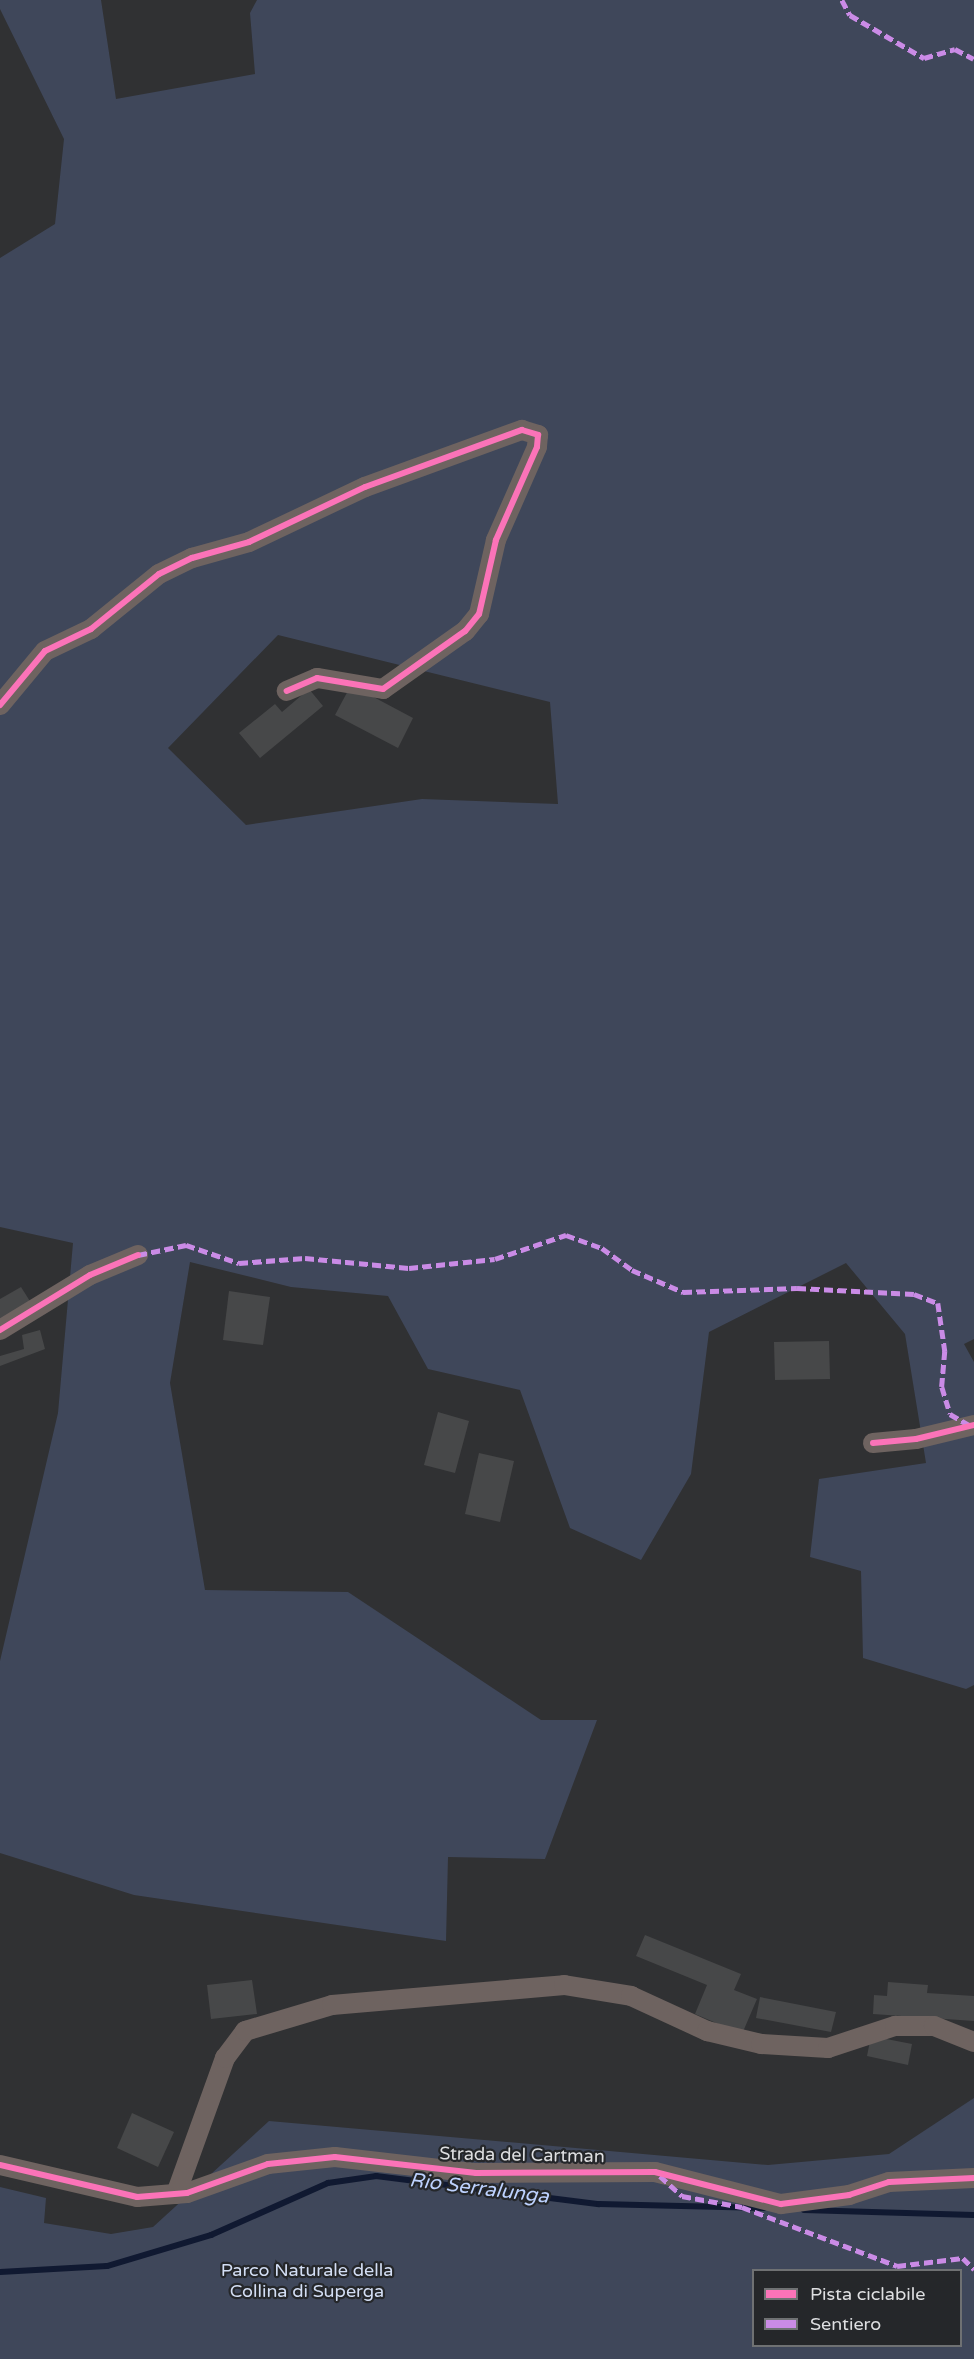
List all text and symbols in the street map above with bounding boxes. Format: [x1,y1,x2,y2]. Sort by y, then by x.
street label: Strada del Cartman [439,2143,605,2167]
water label: Rio Serralunga [408,2169,550,2209]
park label: Parco Naturale della Collina di Superga [221,2260,393,2302]
legend [752,2269,962,2347]
text: Pista ciclabile [810,2283,925,2305]
text: Sentiero [810,2313,881,2335]

